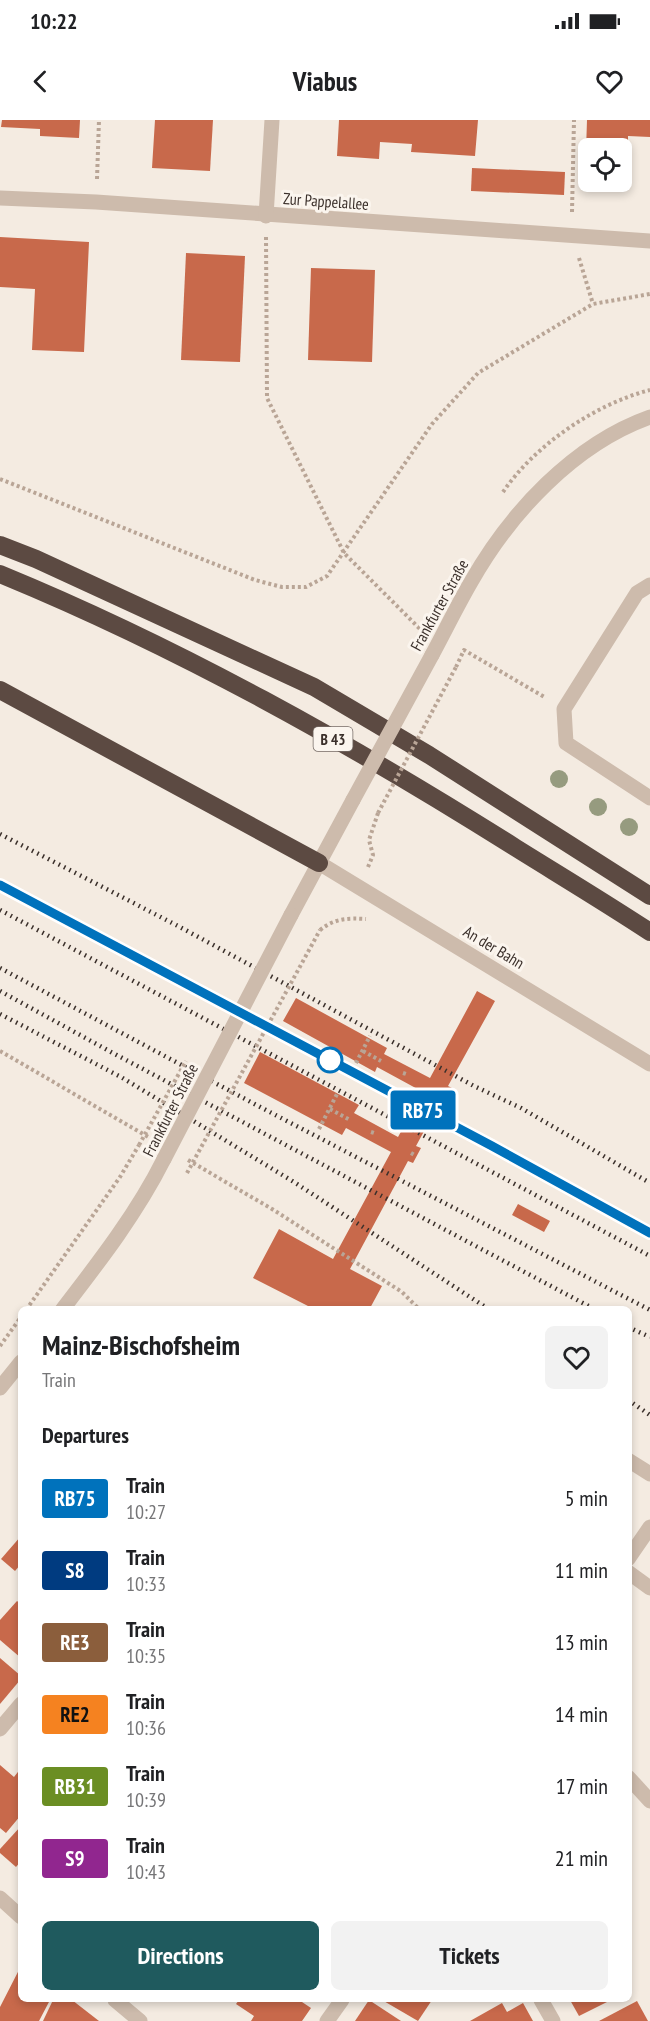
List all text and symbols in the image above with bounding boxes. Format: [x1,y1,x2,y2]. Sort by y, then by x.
text: 10:22 [30,7,78,35]
text: Viabus [293,64,357,98]
icon: back [24,65,57,98]
icon: heart [593,65,626,98]
map controls [578,138,632,192]
button: locate [578,138,632,192]
street label: Zur Pappelallee [282,188,370,214]
street label: Frankfurter Straße [406,556,472,654]
road number: B 43 [314,727,352,751]
street label: An der Bahn [460,921,528,973]
unlabelled marker [317,1047,343,1073]
street label: Frankfurter Straße [138,1060,202,1160]
line badge: RB75 [381,1090,465,1130]
text: RB75 [403,1097,443,1124]
text: Mainz-Bischofsheim [42,1326,240,1363]
button: heart [545,1326,608,1389]
text: Train [42,1367,76,1393]
text: Departures [42,1421,129,1449]
text: Train [126,1471,165,1499]
text: 5 min [565,1484,608,1512]
text: RB75 [55,1485,95,1512]
text: 10:27 [126,1499,166,1525]
text: Train [126,1543,165,1571]
text: 11 min [555,1556,608,1584]
text: S8 [65,1557,85,1584]
text: 10:33 [126,1571,166,1597]
text: Train [126,1615,165,1643]
text: 13 min [555,1628,608,1656]
text: RE3 [60,1629,90,1656]
text: 10:35 [126,1643,166,1669]
text: Train [126,1687,165,1715]
text: 14 min [555,1700,608,1728]
text: RE2 [60,1701,90,1728]
text: 10:36 [126,1715,166,1741]
text: Train [126,1759,165,1787]
text: 17 min [556,1772,608,1800]
text: RB31 [55,1773,95,1800]
text: 10:39 [126,1787,166,1813]
text: Train [126,1831,165,1859]
text: 21 min [555,1844,608,1872]
text: S9 [65,1845,85,1872]
text: 10:43 [126,1859,166,1885]
button: Directions [42,1921,319,1990]
button: Tickets [331,1921,608,1990]

